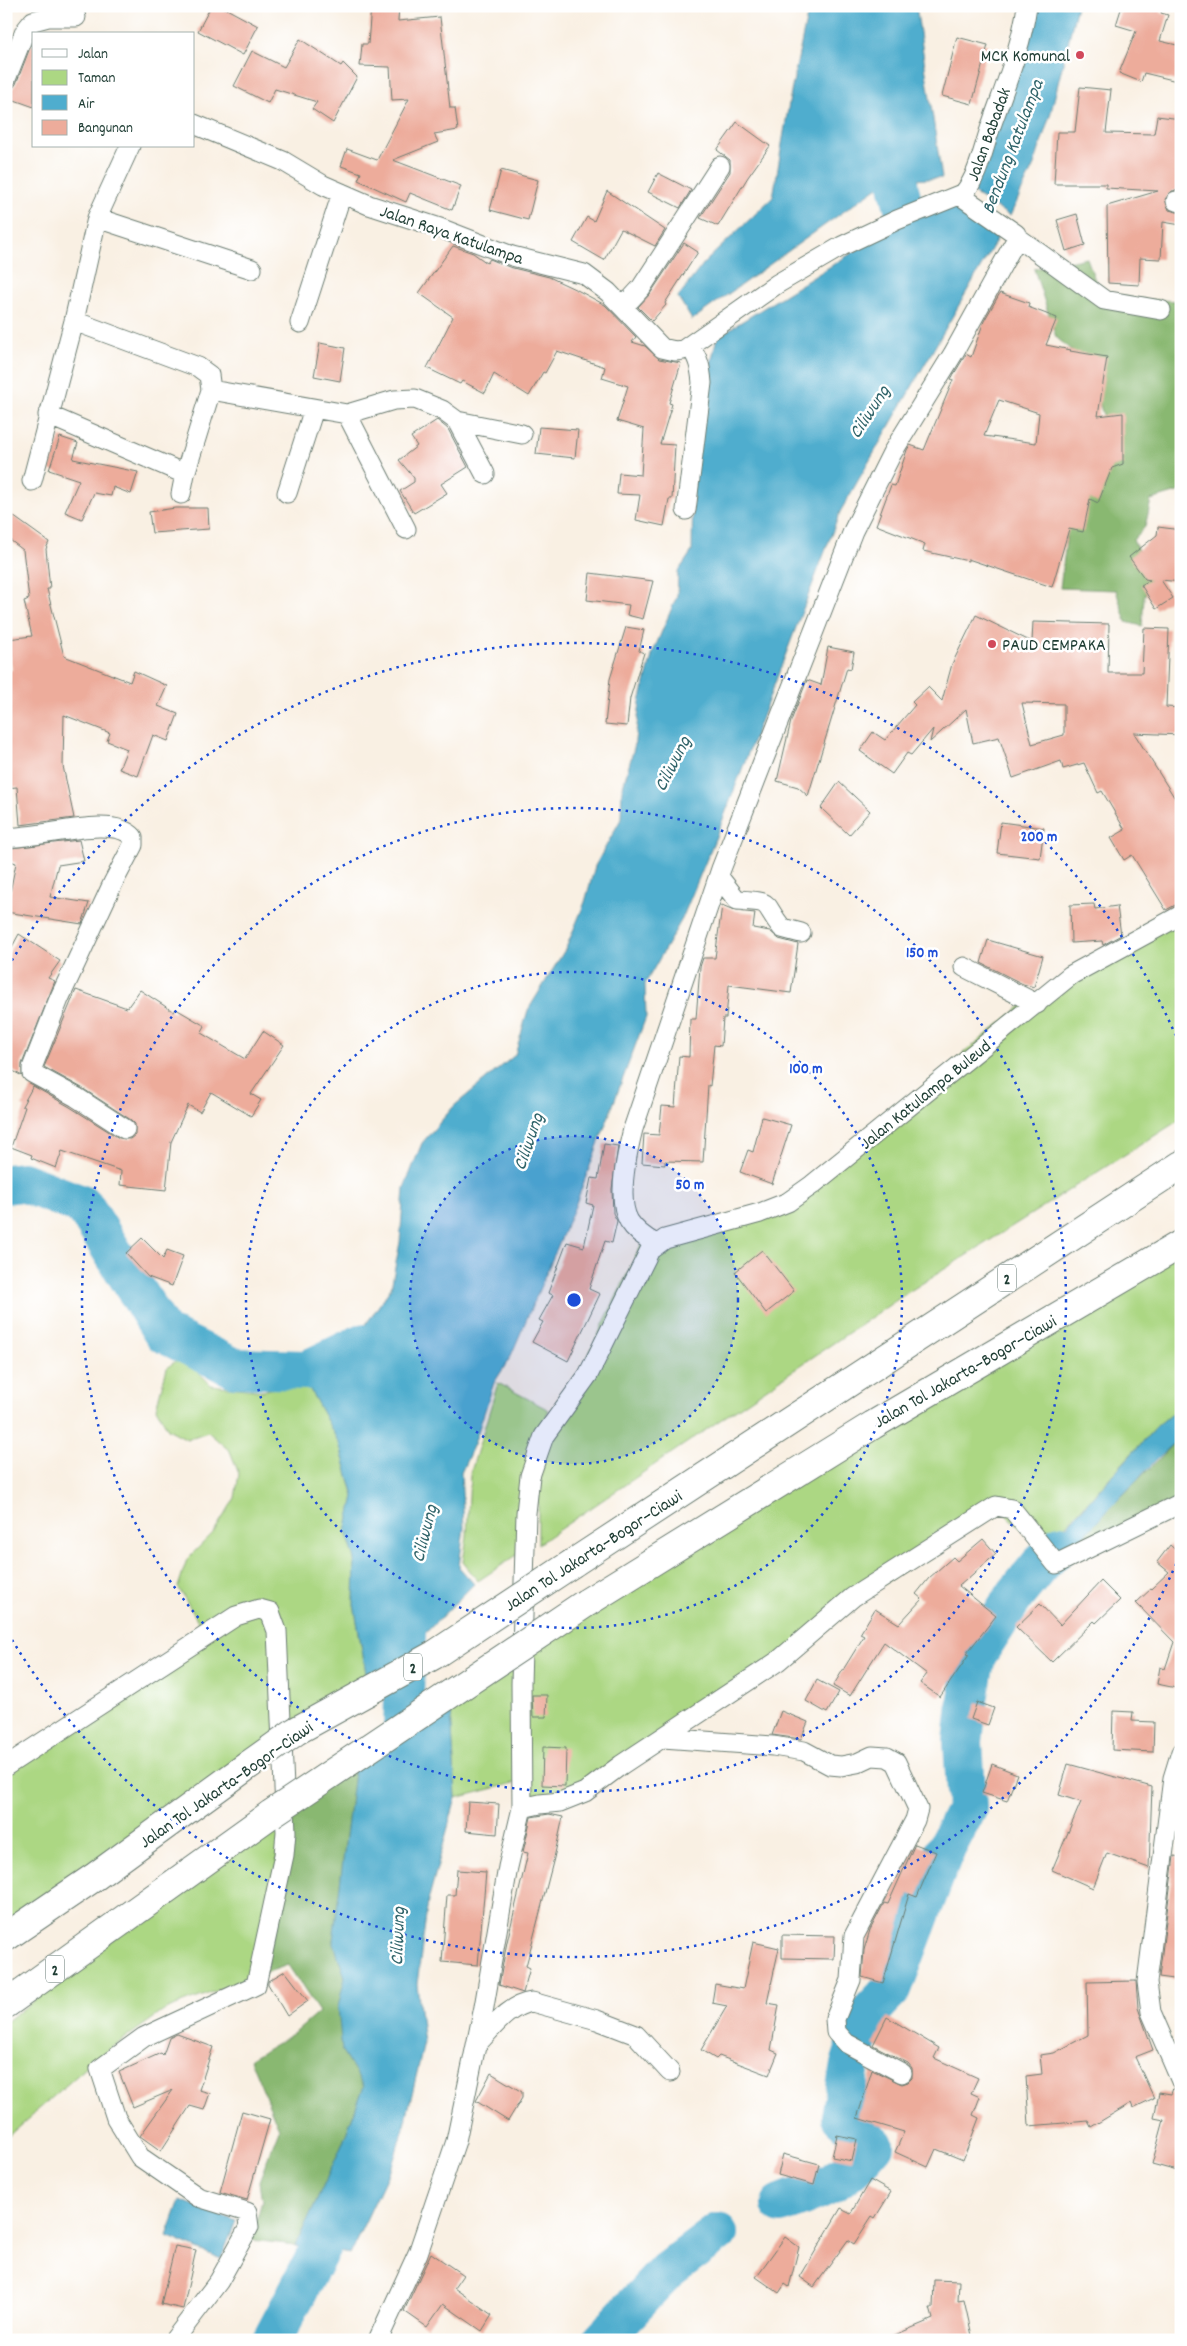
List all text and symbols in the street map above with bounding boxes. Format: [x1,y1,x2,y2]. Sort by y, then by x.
legend [32,32,195,148]
text: Jalan [78,44,108,66]
place label: MCK Komunal [981,45,1071,70]
marker: MCK Komunal [1074,49,1086,61]
text: Taman [78,68,115,90]
water label: Bendung Katulampa [976,75,1053,218]
street label: Jalan Babadak [962,85,1019,185]
text: Air [78,94,95,116]
text: Bangunan [78,118,133,140]
street label: Jalan Raya Katulampa [376,200,527,273]
water label: Ciliwung [844,381,899,445]
place label: PAUD CEMPAKA [1002,634,1106,659]
marker: PAUD CEMPAKA [986,638,998,650]
water label: Ciliwung [649,732,700,797]
text: 200 m [1021,827,1057,849]
text: 150 m [906,943,938,965]
street label: Jalan Katulampa Buleud [856,1035,997,1157]
text: 100 m [789,1059,823,1081]
water label: Ciliwung [508,1110,553,1174]
text: 50 m [676,1175,704,1197]
road number: 2 [998,1264,1016,1292]
centre of rings [565,1291,583,1309]
street label: Jalan Tol Jakarta–Bogor–Ciawi [870,1311,1062,1436]
street label: Jalan Tol Jakarta–Bogor–Ciawi [501,1485,688,1619]
water label: Ciliwung [406,1502,447,1565]
road number: 2 [404,1654,422,1680]
street label: Jalan Tol Jakarta–Bogor–Ciawi [135,1716,319,1856]
water label: Ciliwung [385,1906,414,1966]
road number: 2 [46,1956,64,1982]

